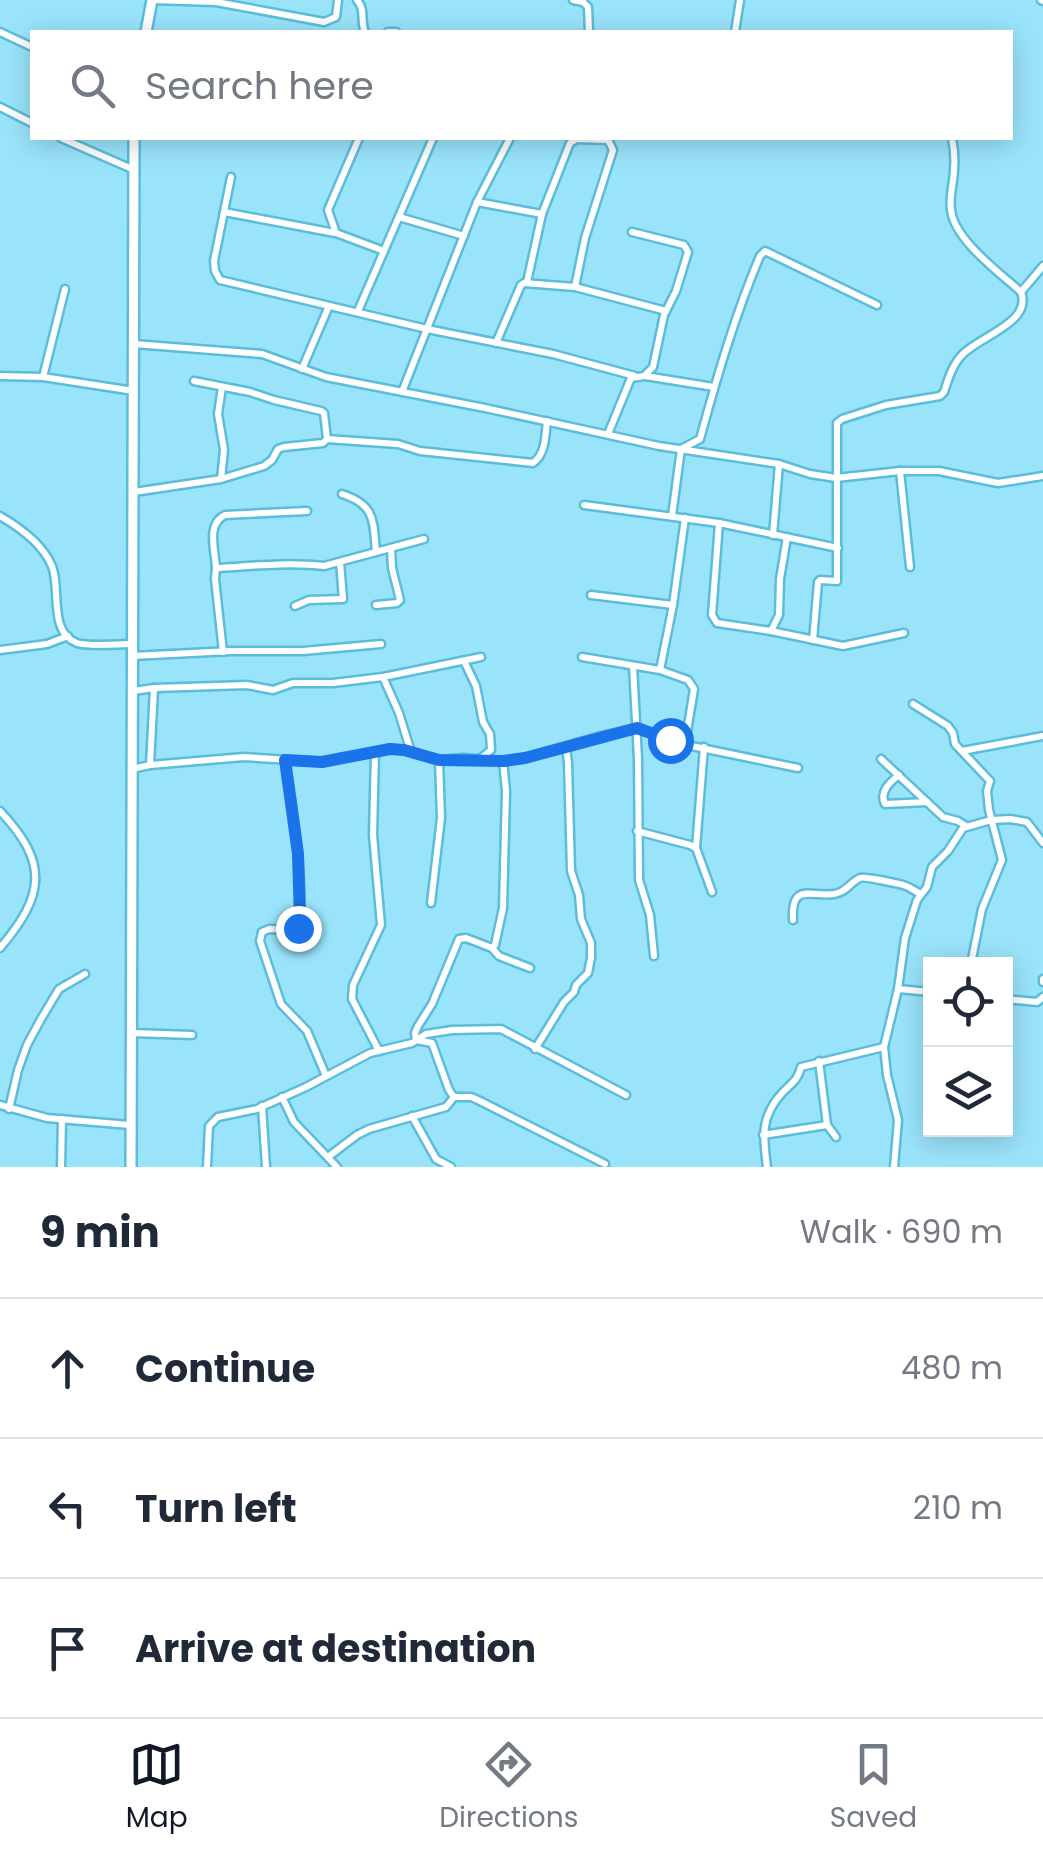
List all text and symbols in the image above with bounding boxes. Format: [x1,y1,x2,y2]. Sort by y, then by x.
search box [30,30,1013,140]
icon: search [65,58,120,113]
text: Search here [145,59,374,112]
route start [648,718,694,764]
route end [276,906,322,952]
map controls [923,957,1013,1137]
button: locate [923,957,1013,1047]
button: layers [923,1047,1013,1137]
text: 9 min [40,1203,160,1262]
text: Walk · 690 m [800,1209,1003,1254]
icon: ahead [40,1341,95,1396]
text: Continue [135,1342,315,1395]
text: 480 m [901,1345,1003,1390]
icon: left [40,1481,95,1536]
text: Turn left [135,1482,297,1535]
text: 210 m [913,1485,1003,1530]
icon: arrive [40,1621,95,1676]
text: Arrive at destination [135,1622,536,1675]
tab: Map [126,1737,188,1839]
tab: Directions [439,1737,578,1839]
tab: Saved [830,1737,917,1839]

